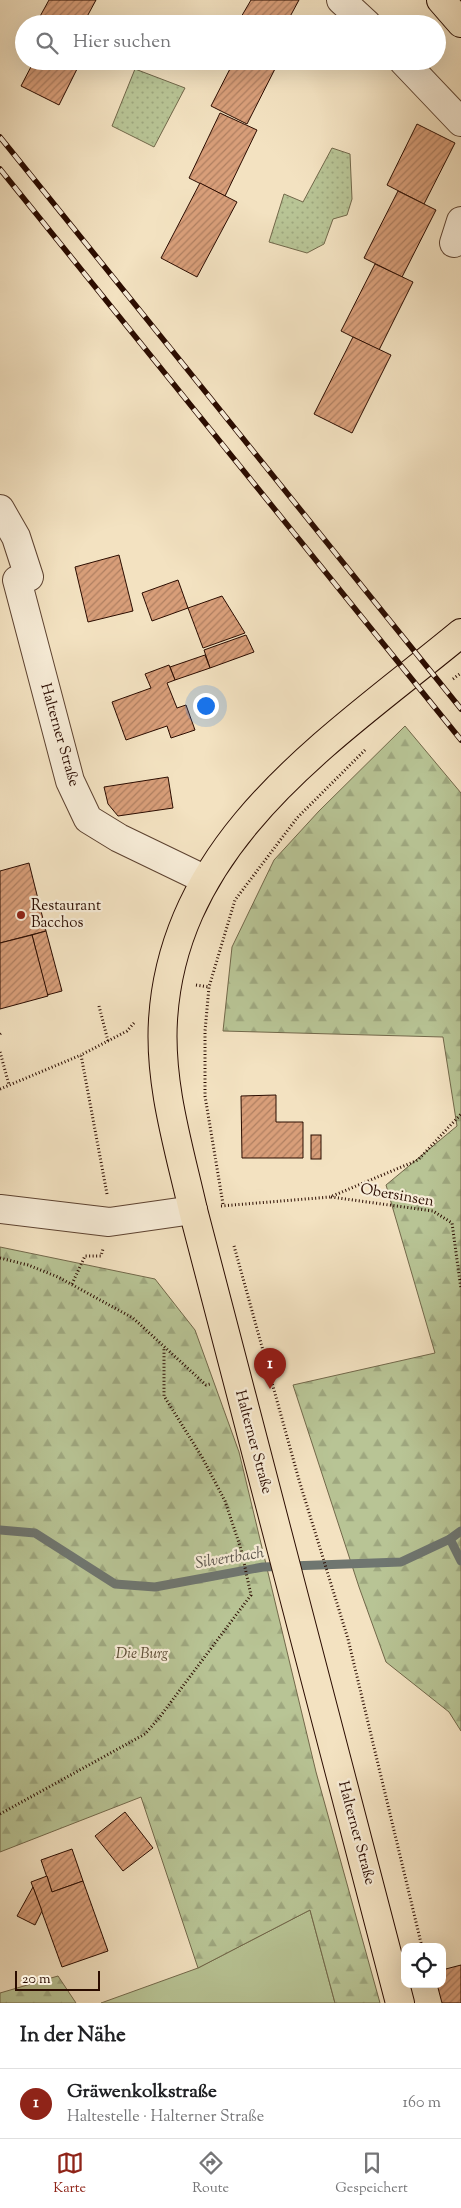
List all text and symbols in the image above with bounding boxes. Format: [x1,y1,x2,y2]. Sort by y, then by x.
search box [15,15,446,70]
icon: search [33,29,61,57]
text: Hier suchen [73,29,171,56]
street label: Halterner Straße [34,681,84,789]
your location [193,693,219,719]
place label: Restaurant Bacchos [31,896,101,934]
marker: Restaurant Bacchos [15,909,27,921]
street label: Obersinsen [359,1179,436,1213]
pin: 1 [254,1348,286,1389]
street label: Halterner Straße [229,1388,277,1496]
water label: Silvertbach [194,1542,266,1576]
park label: Die Burg [116,1644,169,1665]
street label: Halterner Straße [332,1779,380,1887]
map controls [401,1943,446,1988]
button: locate [401,1943,446,1988]
scale bar [15,1968,100,1991]
text: 20 m [22,1970,51,1990]
text: In der Nähe [20,2021,126,2051]
text: Gräwenkolkstraße [67,2079,217,2106]
text: 1 [33,2092,39,2115]
text: 160 m [403,2092,441,2115]
text: Haltestelle · Halterner Straße [67,2106,264,2129]
tab: Karte [53,2149,86,2199]
tab: Route [192,2149,229,2199]
tab: Gespeichert [335,2149,408,2199]

